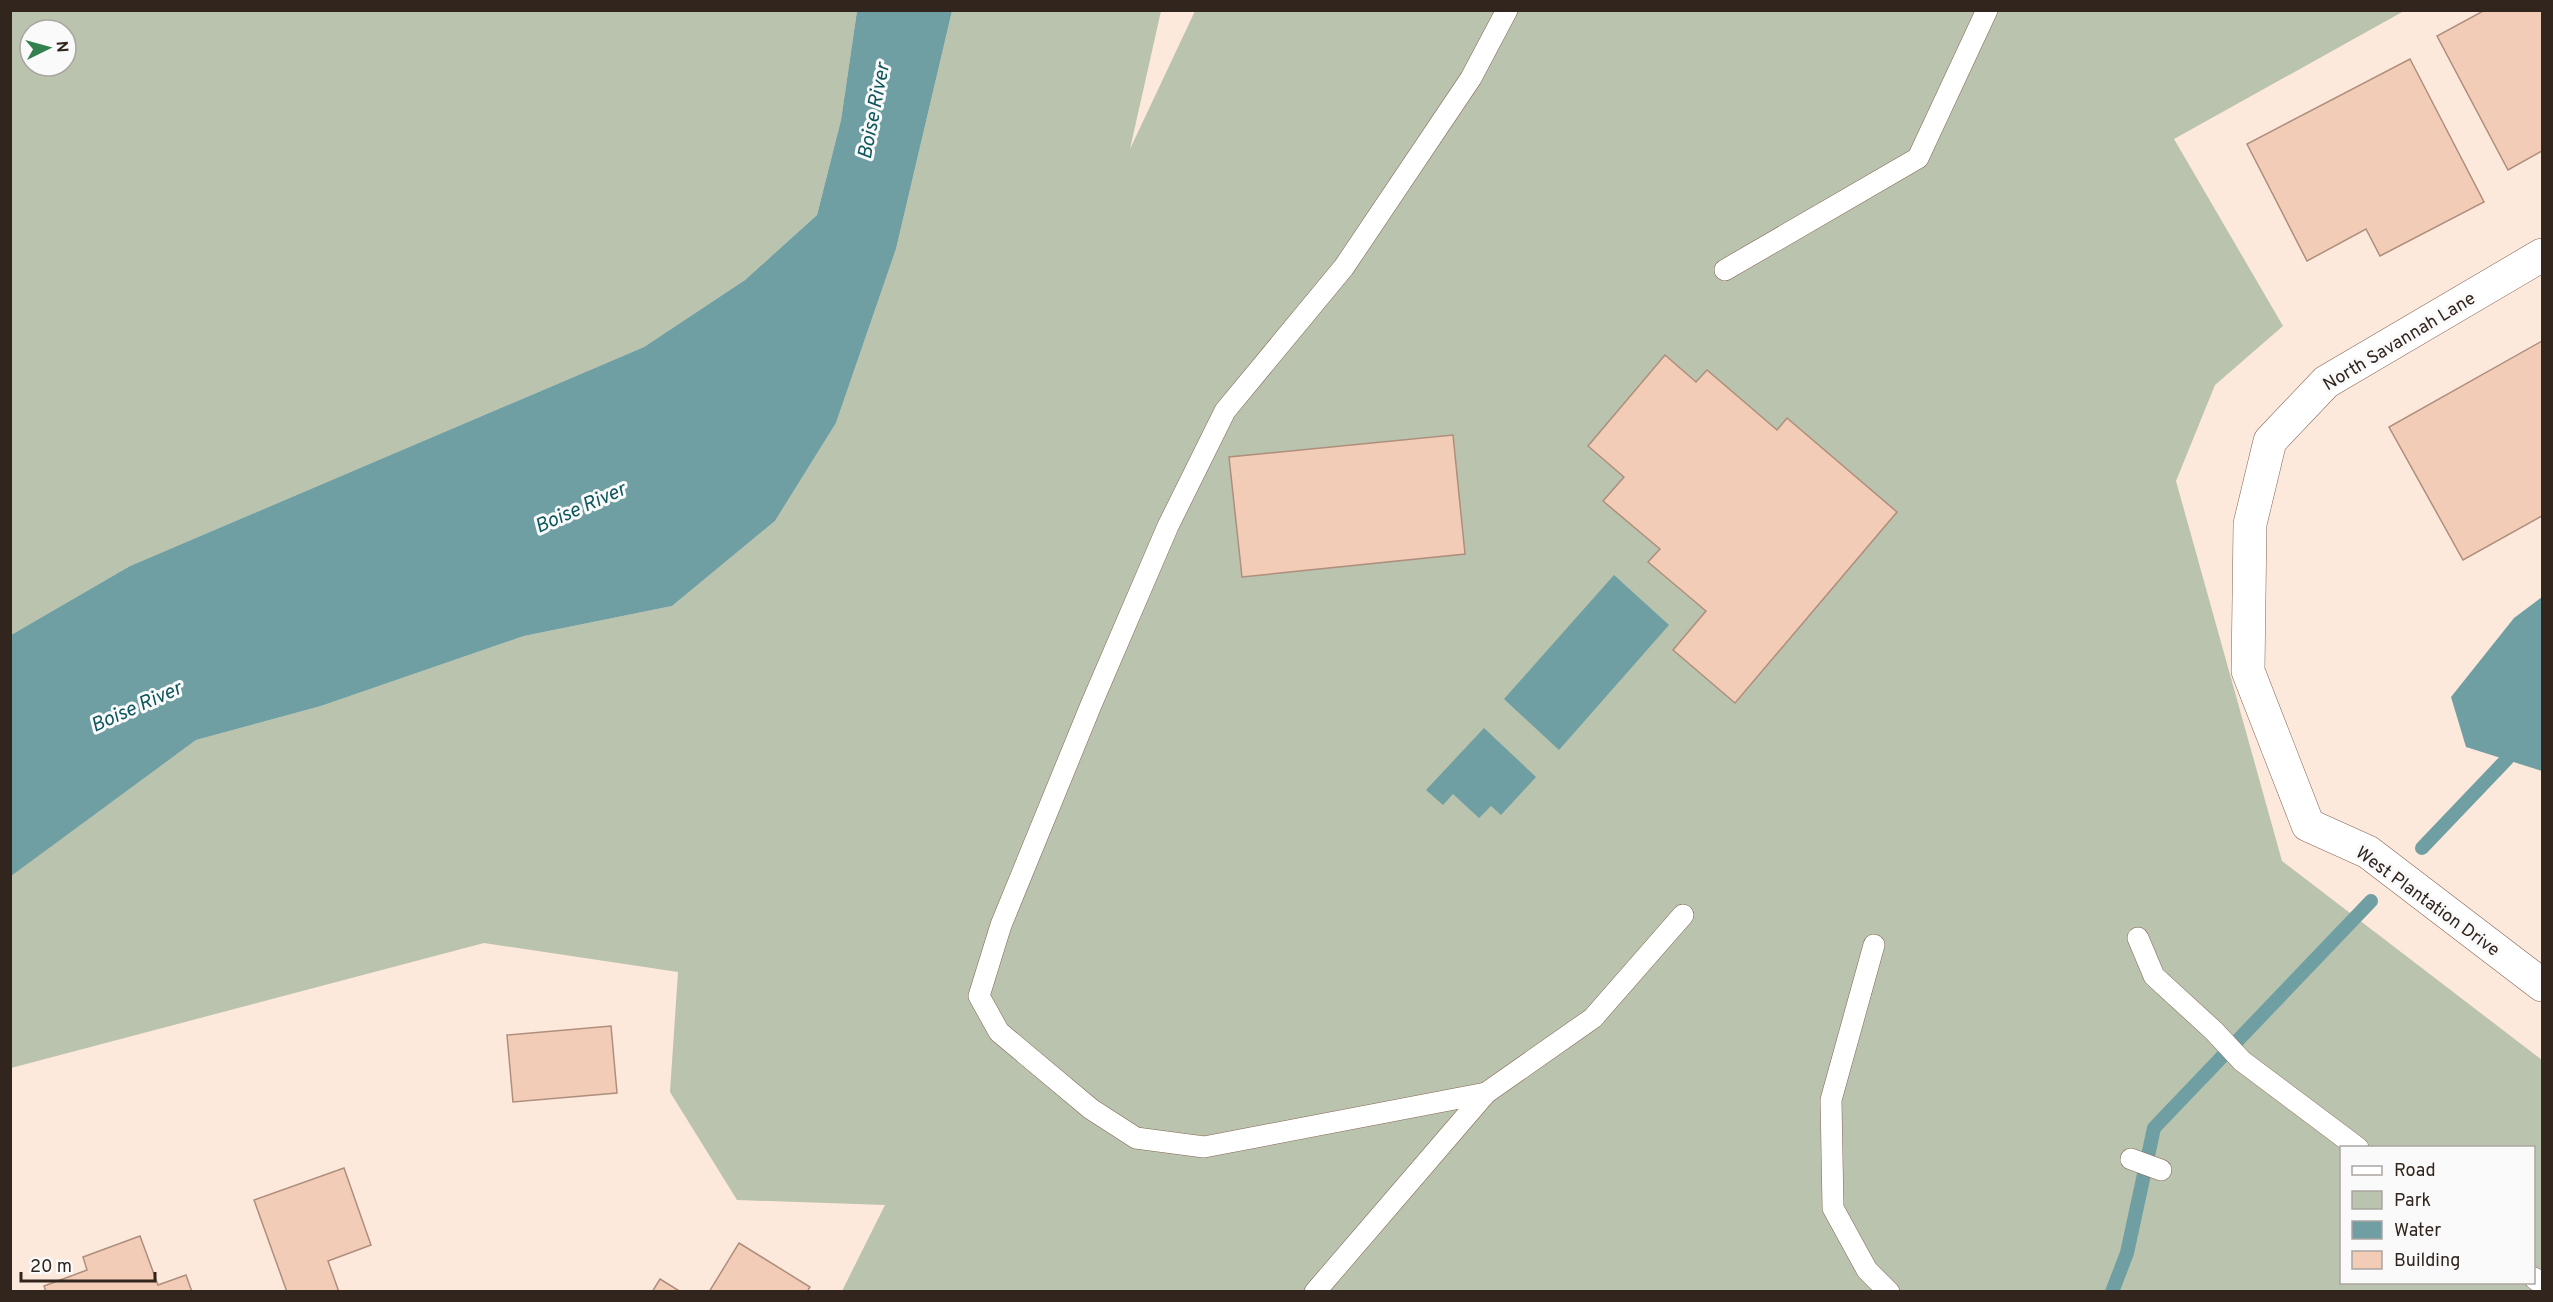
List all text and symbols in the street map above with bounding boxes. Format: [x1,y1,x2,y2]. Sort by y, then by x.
north arrow [18,18,78,78]
text: N [50,40,71,53]
water label: Boise River [853,60,897,162]
street label: North Savannah Lane [2319,288,2480,397]
water label: Boise River [531,477,632,540]
water label: Boise River [87,676,188,739]
street label: West Plantation Drive [2350,842,2504,962]
legend [2340,1146,2535,1284]
text: Road [2394,1160,2436,1183]
text: Park [2394,1190,2431,1213]
text: Water [2394,1220,2441,1243]
scale bar [21,1245,154,1283]
text: Building [2394,1250,2460,1273]
text: 20 m [30,1256,72,1279]

